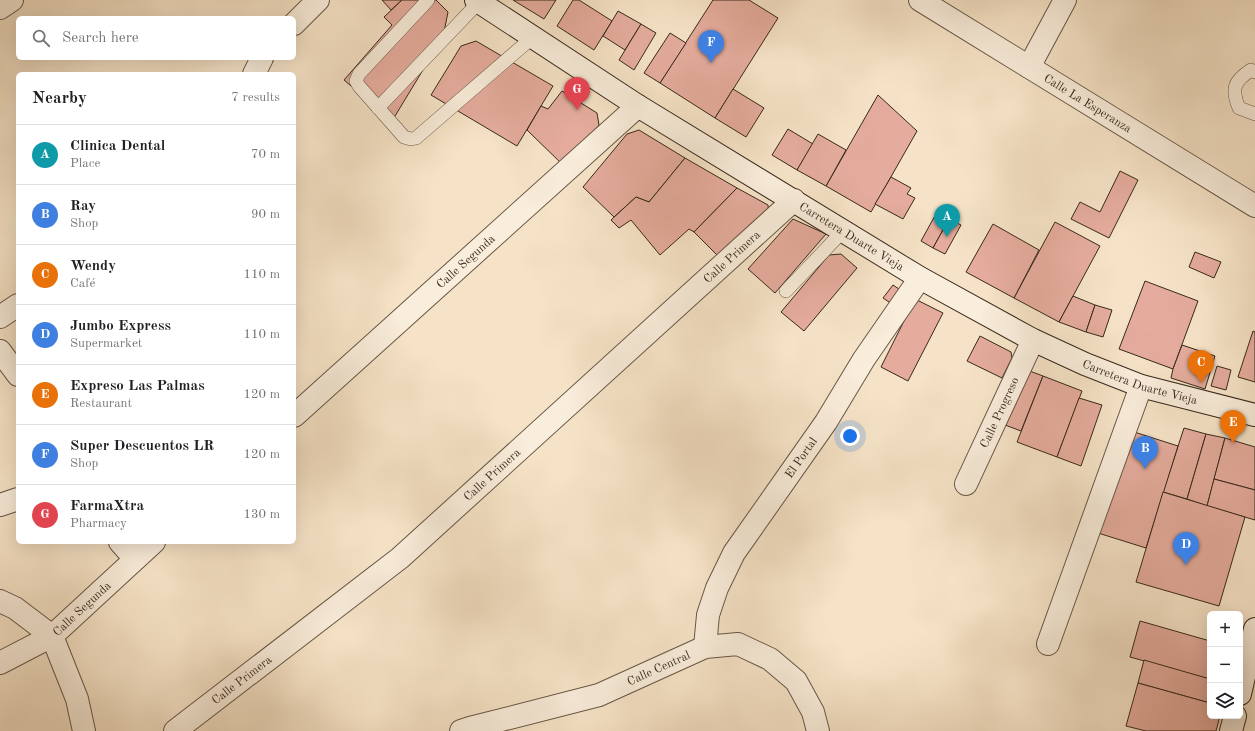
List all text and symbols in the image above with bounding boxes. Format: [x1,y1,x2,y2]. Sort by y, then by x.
search box [16,16,296,60]
icon: search [30,27,52,49]
pin: F [698,30,724,63]
text: Search here [62,31,139,46]
street label: Calle La Esperanza [1041,73,1133,136]
pin: G [564,77,590,110]
text: Nearby [32,90,87,107]
text: 7 results [231,91,280,104]
text: Clinica Dental [70,139,166,154]
text: A [40,148,50,161]
text: 70 m [251,148,280,161]
text: Place [70,157,100,170]
text: Ray [70,199,96,214]
street label: Carretera Duarte Vieja [797,201,906,274]
pin: A [934,204,960,237]
text: B [40,208,50,221]
text: 90 m [251,208,280,221]
text: Shop [70,217,98,230]
street label: Calle Primera [702,229,763,286]
street label: Calle Segunda [435,233,498,291]
text: Wendy [70,259,116,274]
text: C [41,268,49,281]
text: 110 m [243,268,280,281]
text: Café [70,277,95,290]
text: Jumbo Express [70,319,171,334]
text: D [40,328,50,341]
text: 110 m [243,328,280,341]
text: Supermarket [70,337,142,350]
pin: C [1188,350,1214,383]
street label: Carretera Duarte Vieja [1080,359,1198,407]
street label: Calle Progreso [979,376,1022,450]
text: Expreso Las Palmas [70,379,205,394]
text: E [41,388,49,401]
text: 120 m [243,388,280,401]
text: Restaurant [70,397,132,410]
pin: E [1220,410,1246,443]
your location [840,426,860,446]
street label: El Portal [783,436,820,481]
pin: B [1132,436,1158,469]
text: Super Descuentos LR [70,439,214,454]
street label: Calle Primera [462,447,523,504]
text: F [41,448,49,461]
text: 120 m [243,448,280,461]
text: Shop [70,457,98,470]
text: FarmaXtra [70,499,144,514]
text: G [40,508,50,521]
text: 130 m [243,508,280,521]
text: Pharmacy [70,517,127,530]
pin: D [1173,532,1199,565]
street label: Calle Segunda [51,580,114,639]
map controls [1207,611,1243,719]
button: + [1207,611,1243,647]
button: − [1207,647,1243,683]
street label: Calle Central [626,650,692,688]
street label: Calle Primera [210,654,274,707]
button: layers [1207,683,1243,719]

